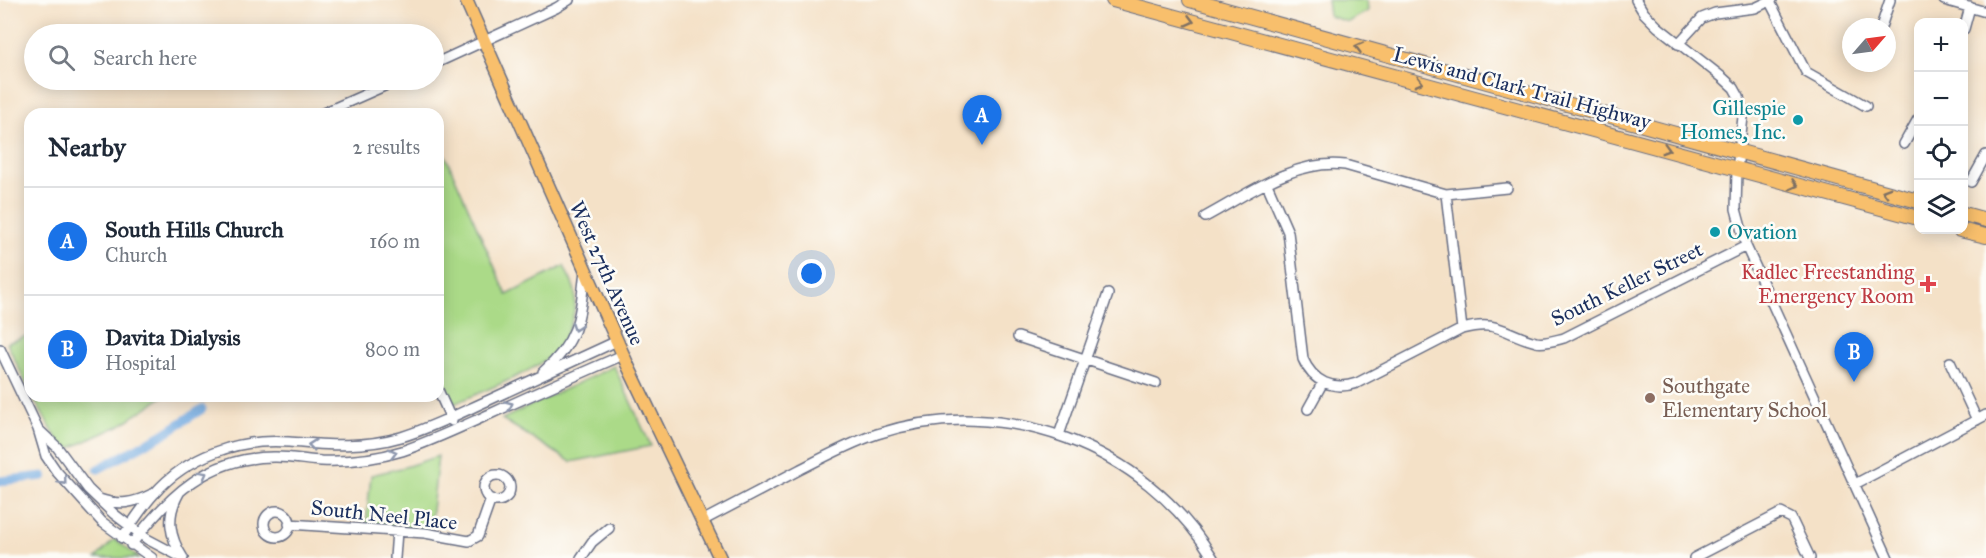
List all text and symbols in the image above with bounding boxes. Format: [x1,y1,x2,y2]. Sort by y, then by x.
one-way arrow [1185,13,1195,26]
north arrow [1842,18,1896,72]
map controls [1914,18,1968,234]
button: + [1914,18,1968,72]
search box [24,24,444,90]
icon: search [45,41,78,74]
one-way arrow [1354,41,1364,54]
street label: Lewis and Clark Trail Highway [1390,41,1655,135]
text: Search here [93,44,197,71]
button: − [1914,72,1968,126]
one-way arrow [1414,75,1424,88]
place label: Gillespie Homes, Inc. [1680,95,1786,145]
pin: A [962,96,1002,145]
marker: Gillespie Homes, Inc. [1791,113,1805,127]
button: locate [1914,126,1968,180]
text: Nearby [48,131,126,163]
text: 2 results [352,135,420,159]
one-way arrow [1660,142,1671,154]
one-way arrow [1788,178,1799,190]
button: layers [1914,180,1968,234]
one-way arrow [1881,187,1891,200]
street label: West 27th Avenue [564,197,651,349]
text: South Hills Church [105,216,284,243]
place label: Ovation [1727,219,1797,245]
marker: Ovation [1708,225,1722,239]
text: A [61,229,74,253]
text: 160 m [369,229,420,253]
street label: South Keller Street [1547,236,1708,332]
text: Church [105,243,167,267]
your location [797,259,826,288]
place label: Kadlec Freestanding Emergency Room [1741,259,1914,309]
marker: Kadlec Freestanding Emergency Room [1919,275,1937,293]
one-way arrow [570,321,583,332]
text: Davita Dialysis [105,324,241,351]
pin: B [1834,332,1874,382]
text: B [61,337,74,361]
text: 800 m [365,337,420,361]
text: Hospital [105,351,176,375]
place label: Southgate Elementary School [1662,373,1827,423]
marker: Southgate Elementary School [1643,391,1657,405]
one-way arrow [502,401,513,413]
one-way arrow [308,439,317,452]
one-way arrow [387,448,398,460]
one-way arrow [196,471,207,483]
one-way arrow [56,474,67,485]
street label: South Neel Place [310,494,459,536]

